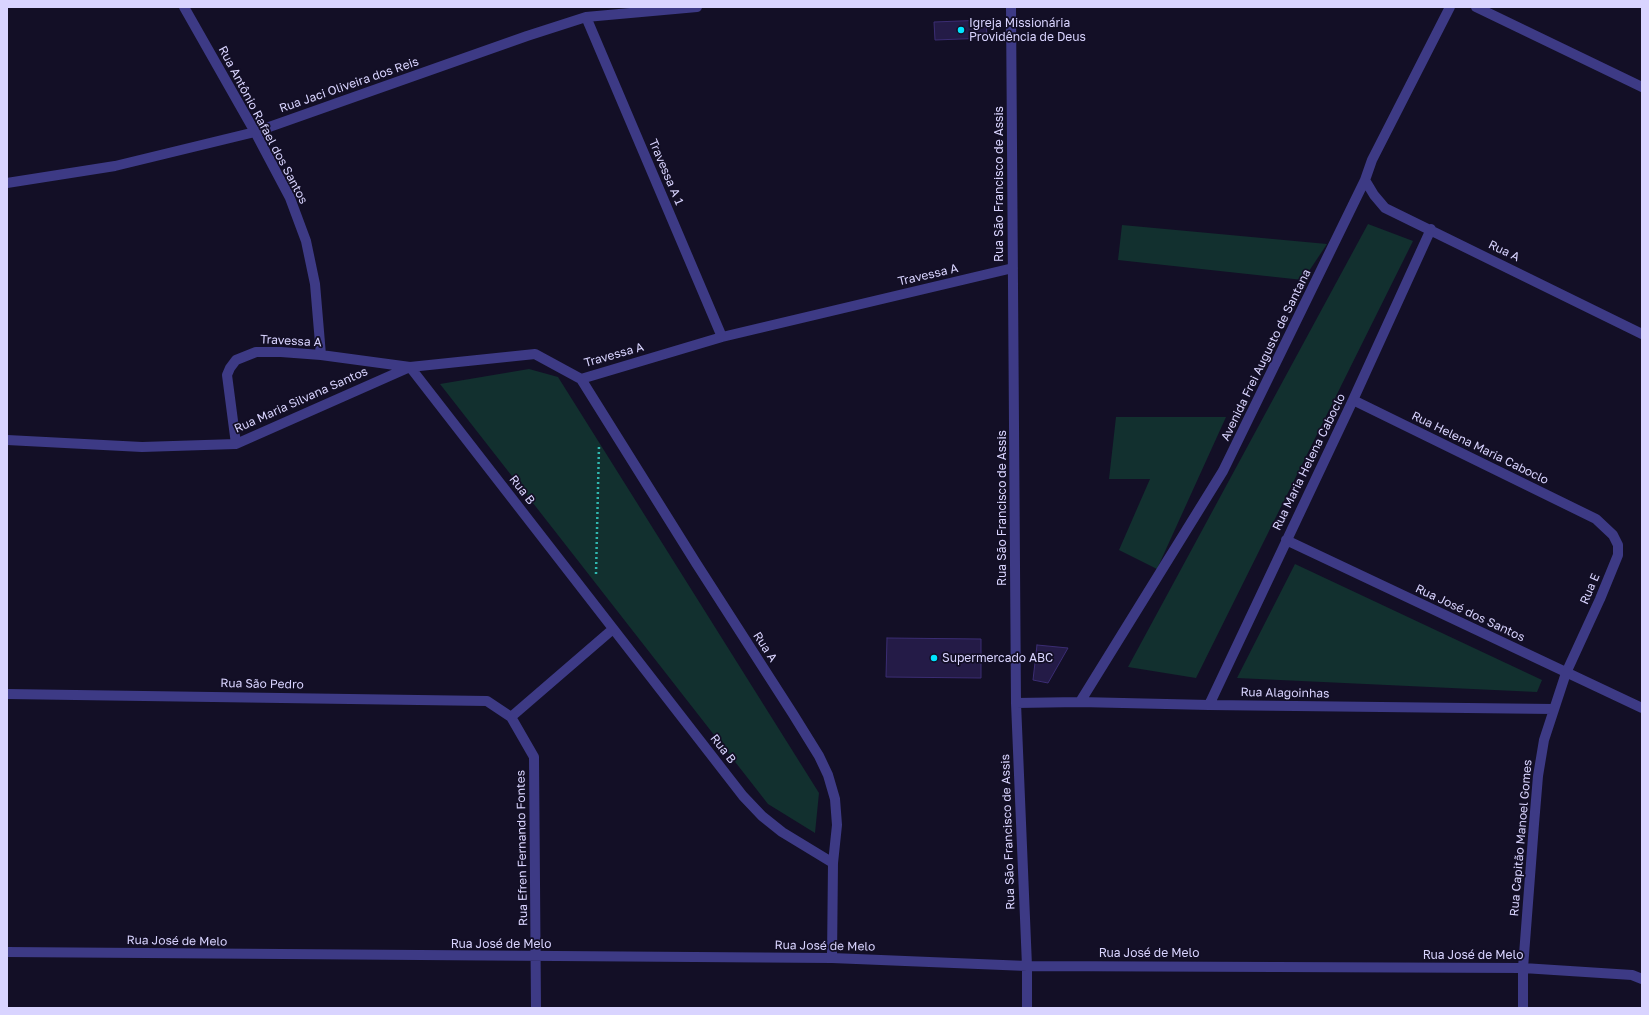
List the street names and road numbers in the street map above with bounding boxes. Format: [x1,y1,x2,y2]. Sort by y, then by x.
street label: Rua Antônio Rafael dos Santos [215,44,311,206]
street label: Rua Jaci Oliveira dos Reis [277,54,421,116]
street label: Rua São Francisco de Assis [992,106,1006,262]
street label: Travessa A 1 [646,137,686,207]
street label: Rua A [1486,237,1522,265]
street label: Travessa A [896,261,960,289]
street label: Avenida Frei Augusto de Santana [1218,267,1314,443]
street label: Travessa A [260,332,322,350]
street label: Travessa A [582,340,646,370]
street label: Rua Maria Silvana Santos [232,364,370,436]
street label: Rua Maria Helena Caboclo [1270,391,1348,533]
street label: Rua Helena Maria Caboclo [1409,409,1551,487]
street label: Rua São Francisco de Assis [995,430,1009,586]
street label: Rua B [506,473,538,507]
street label: Rua E [1577,571,1603,607]
street label: Rua José dos Santos [1413,581,1527,645]
street label: Rua A [750,629,780,665]
street label: Rua São Pedro [220,676,304,692]
street label: Rua Alagoinhas [1240,685,1330,701]
street label: Rua B [707,732,739,766]
street label: Rua São Francisco de Assis [998,754,1018,910]
street label: Rua Capitão Manoel Gomes [1507,759,1535,917]
street label: Rua Efren Fernando Fontes [513,770,531,926]
street label: Rua José de Melo [127,933,227,949]
street label: Rua José de Melo [451,937,551,951]
street label: Rua José de Melo [775,938,875,954]
street label: Rua José de Melo [1099,946,1199,960]
street label: Rua José de Melo [1423,948,1523,962]

